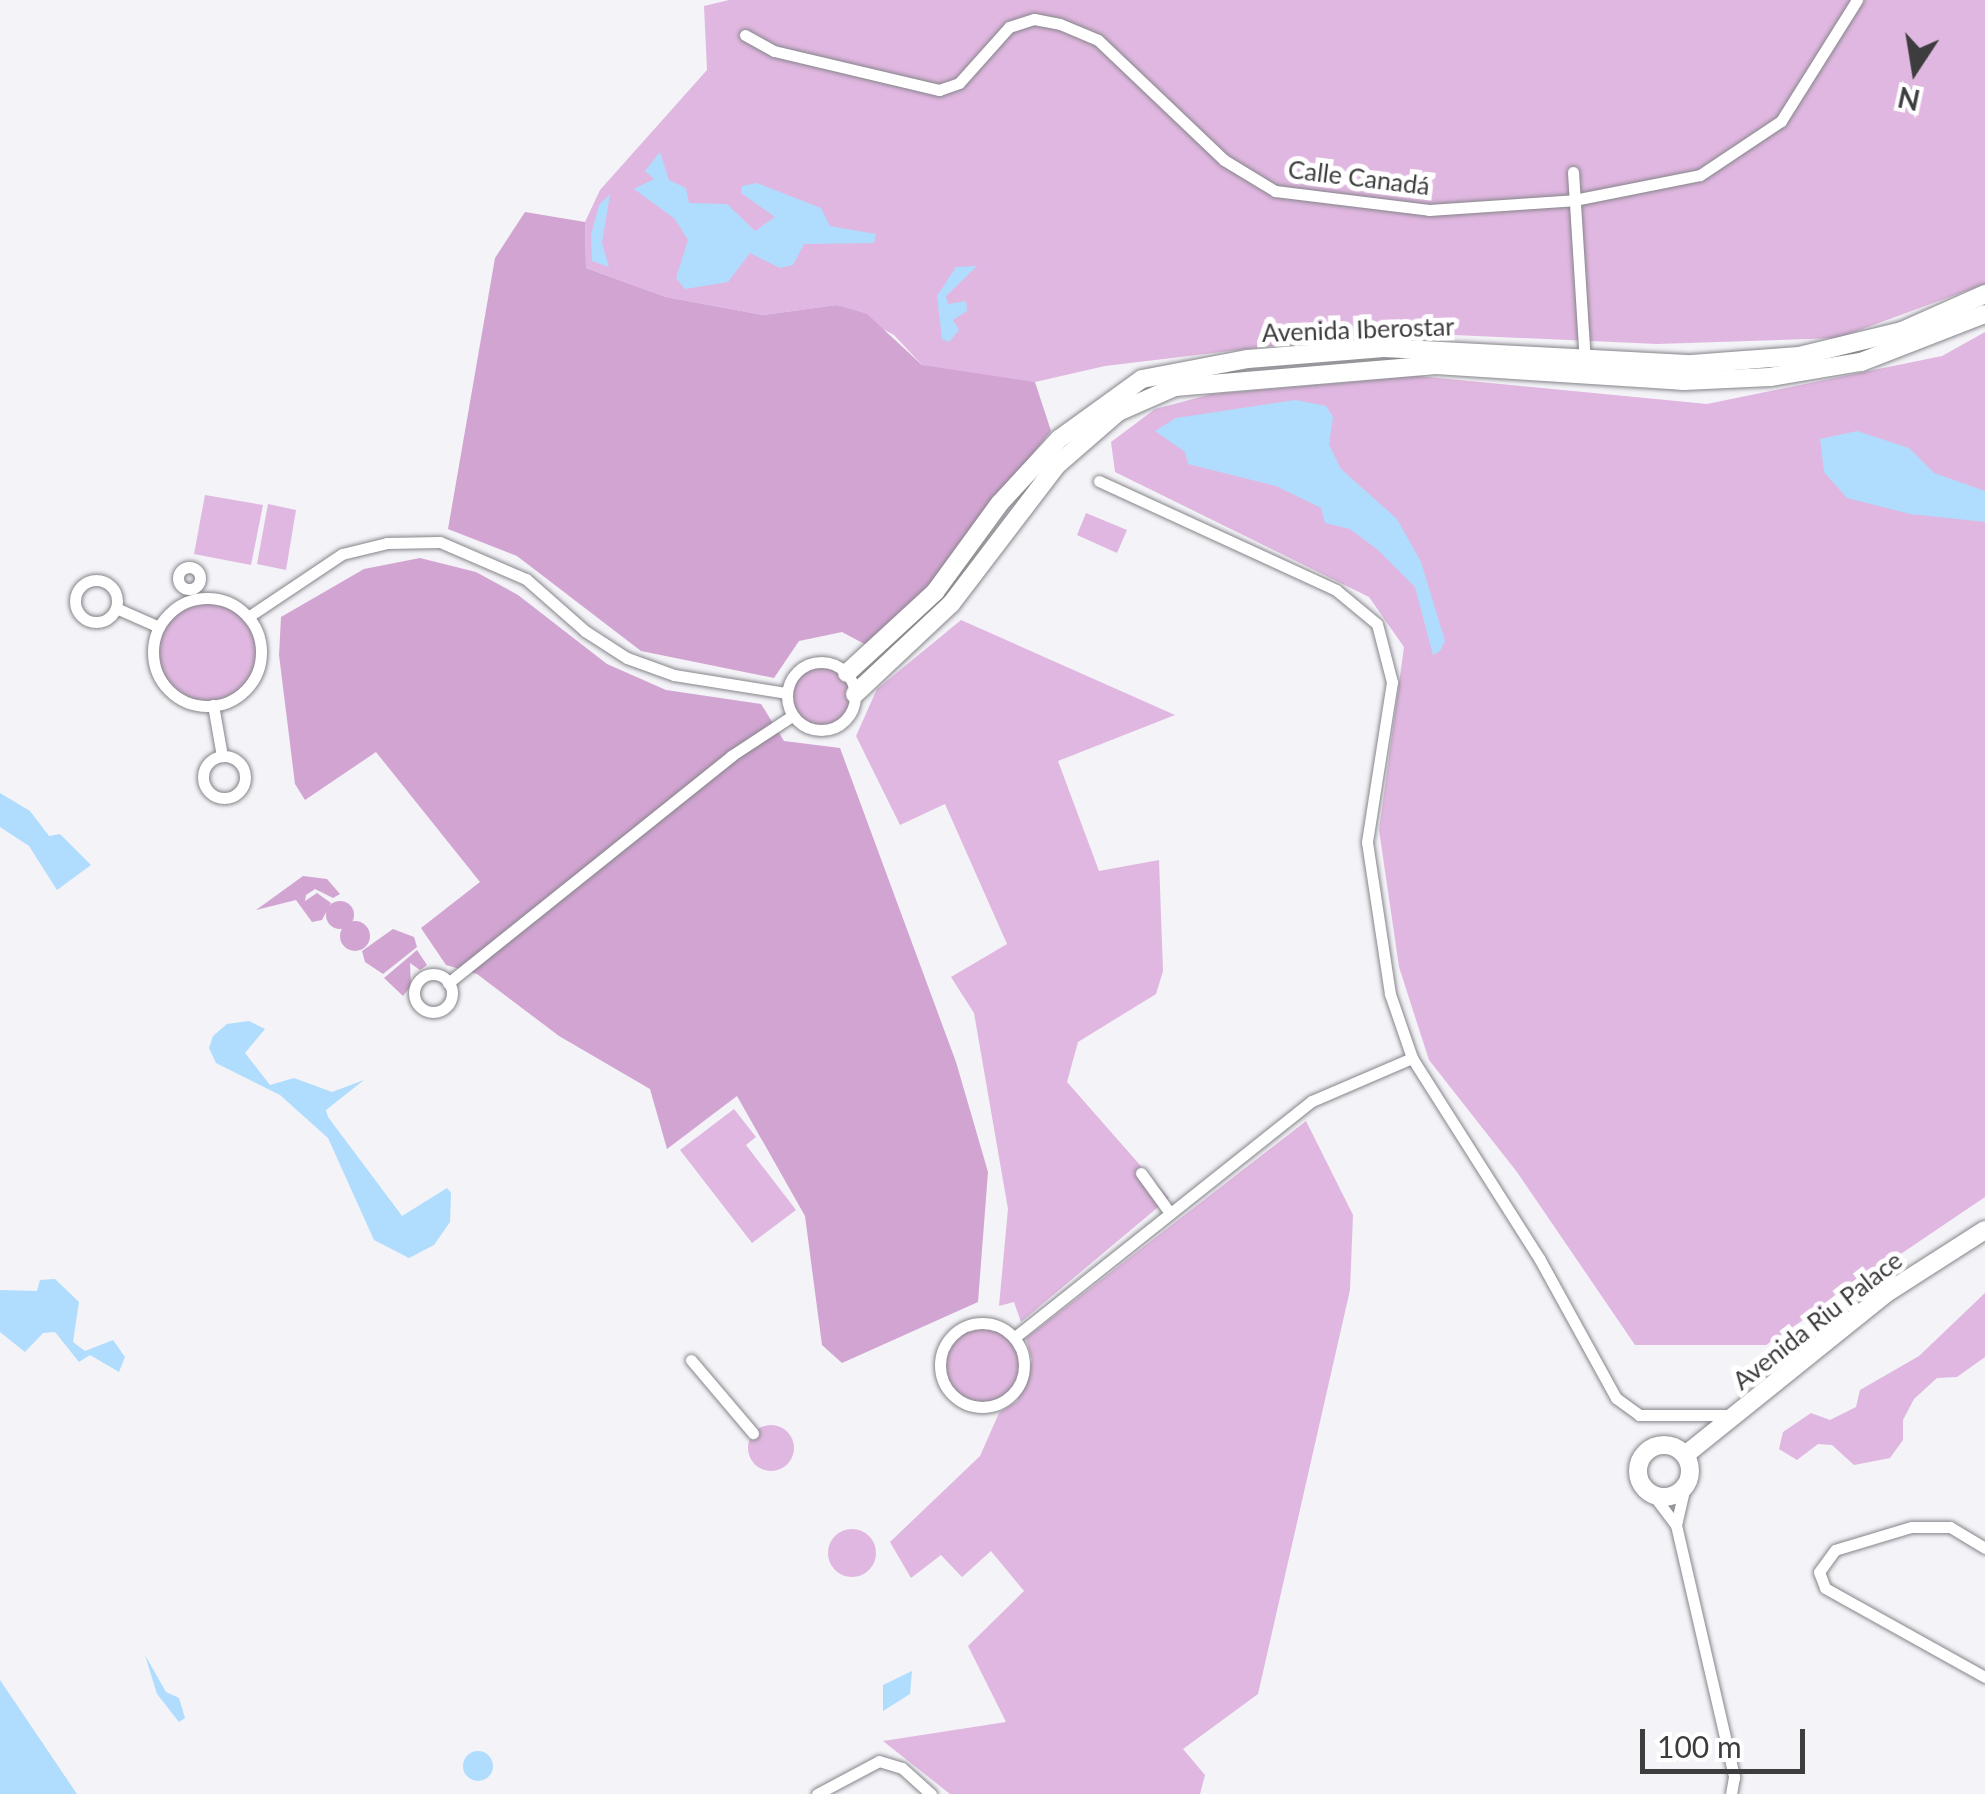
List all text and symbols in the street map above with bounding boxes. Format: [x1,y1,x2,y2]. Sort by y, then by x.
north arrow [1865,20,1965,120]
text: N [1895,80,1923,118]
street label: Calle Canadá [1286,153,1432,201]
street label: Avenida Iberostar [1261,311,1455,347]
street label: Avenida Riu Palace [1726,1245,1908,1395]
scale bar [1645,1709,1810,1771]
text: 100 m [1657,1728,1742,1764]

